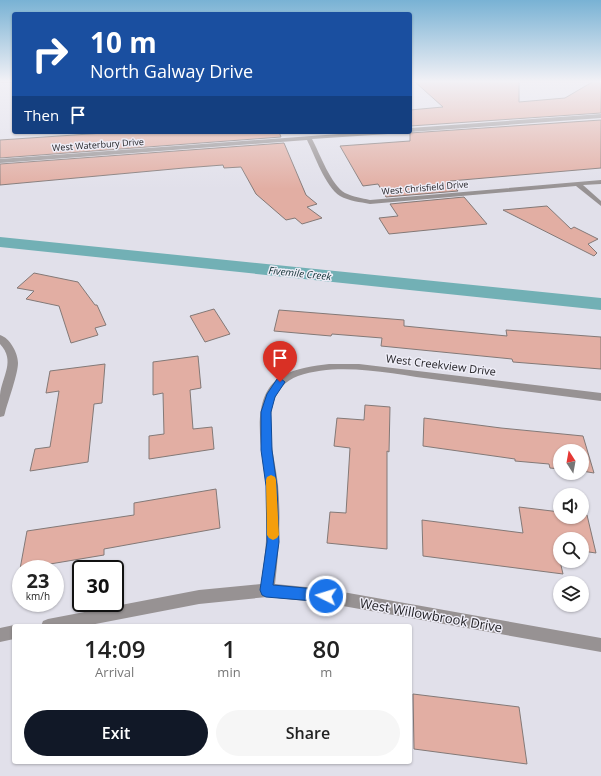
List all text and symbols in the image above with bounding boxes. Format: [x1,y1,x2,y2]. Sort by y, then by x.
text: 10 m [90,23,157,61]
icon: right [24,28,76,80]
text: North Galway Drive [90,59,253,83]
icon: arrive [67,104,89,126]
text: Then [24,105,59,125]
street label: West Waterbury Drive [52,135,144,154]
street label: West Chrisfield Drive [381,177,469,198]
water label: Fivemile Creek [268,263,333,283]
pin [263,341,297,382]
icon: arrive [269,347,291,369]
street label: West Creekview Drive [385,350,497,379]
north arrow [553,444,589,480]
map controls [553,444,589,612]
button: sound [553,488,589,524]
button: search [553,532,589,568]
speed limit sign: 30 [72,560,124,612]
text: 23 [27,567,49,594]
position arrow [305,575,347,617]
button: layers [553,576,589,612]
text: km/h [26,589,50,603]
street label: West Willowbrook Drive [358,594,504,636]
text: 14:09 [84,632,145,665]
text: 1 [222,632,236,665]
text: 80 [313,632,340,665]
text: Arrival [95,663,134,681]
text: min [217,663,241,681]
text: m [320,663,332,681]
button: Exit [24,710,208,756]
button: Share [216,710,400,756]

